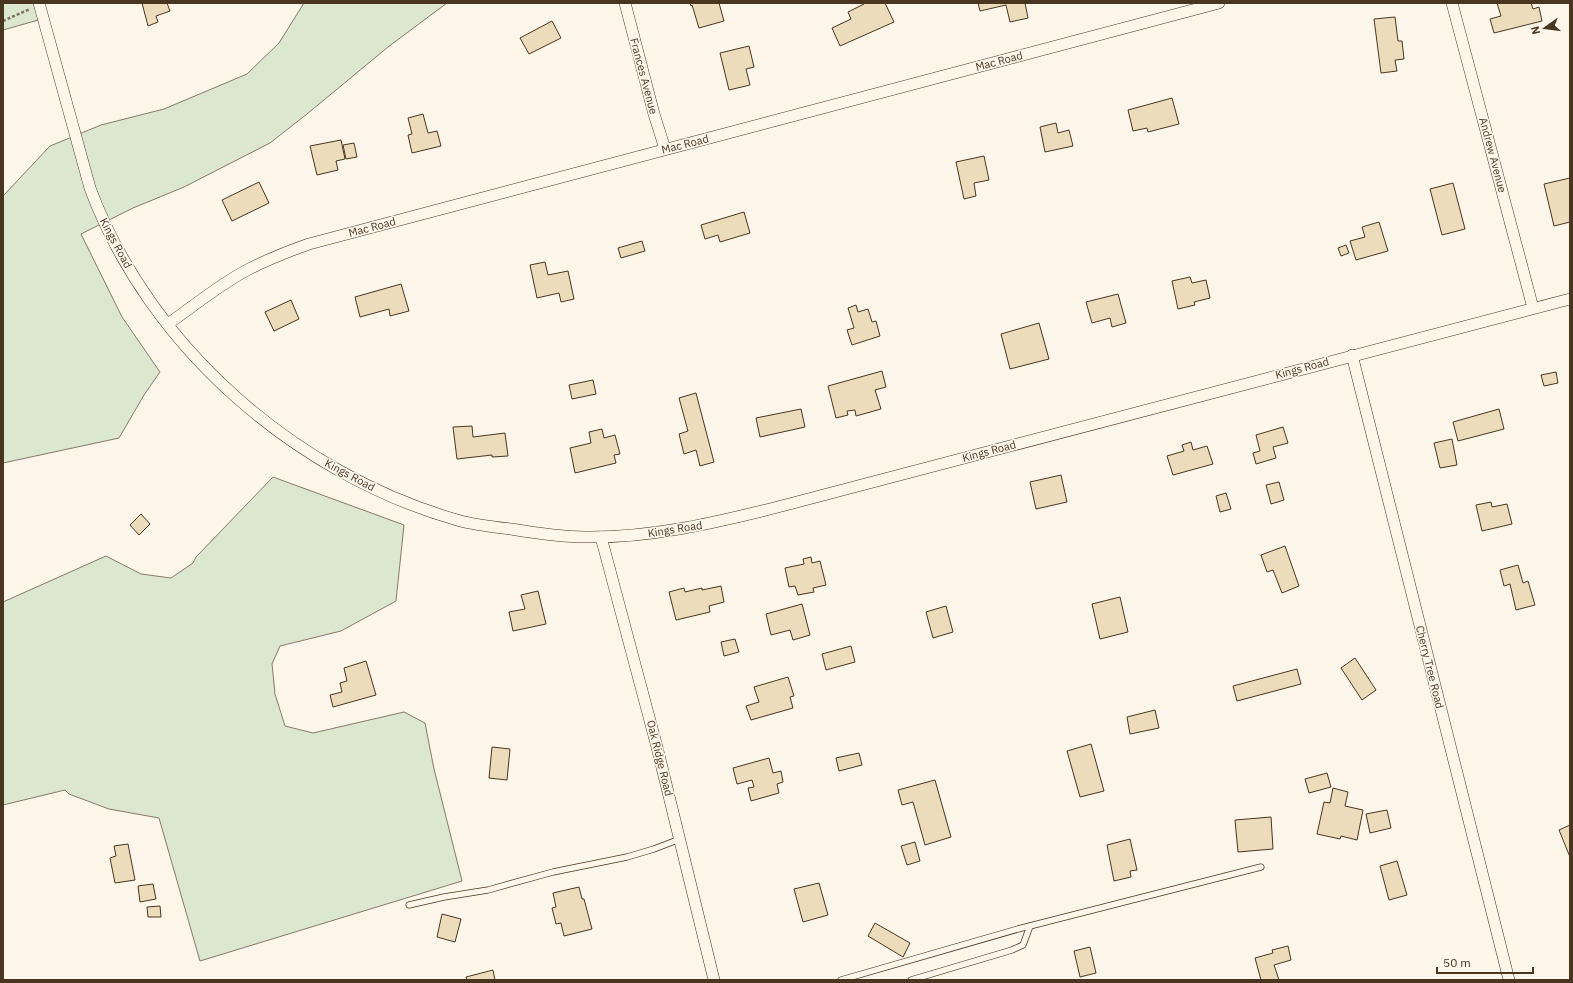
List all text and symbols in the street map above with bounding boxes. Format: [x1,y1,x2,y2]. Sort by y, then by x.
north arrow [1525,8,1565,48]
text: N [1528,25,1543,36]
street label: Frances Avenue [627,36,661,116]
street label: Mac Road [974,48,1024,74]
street label: Andrew Avenue [1476,116,1510,194]
street label: Mac Road [660,131,710,157]
street label: Mac Road [347,214,397,240]
street label: Kings Road [97,215,135,271]
street label: Kings Road [1274,354,1330,382]
street label: Kings Road [961,437,1017,465]
street label: Kings Road [322,456,378,494]
street label: Kings Road [647,518,703,540]
street label: Cherry Tree Road [1413,624,1447,710]
street label: Oak Ridge Road [644,719,676,797]
scale bar [1437,949,1533,975]
text: 50 m [1443,955,1471,970]

